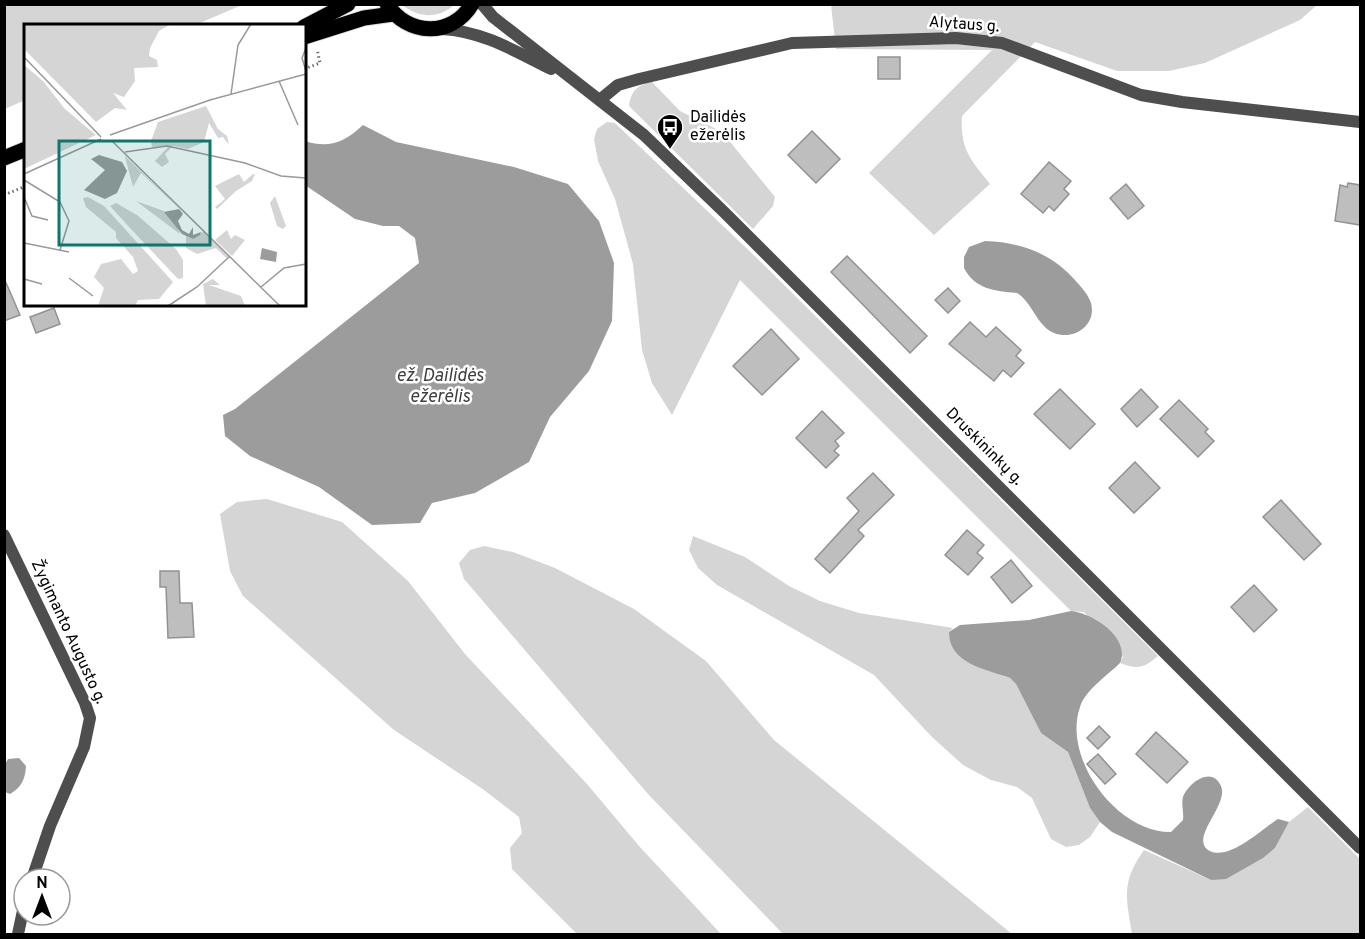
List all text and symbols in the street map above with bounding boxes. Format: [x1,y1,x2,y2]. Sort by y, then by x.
street label: Alytaus g. [928,13,1000,37]
inset map [24,24,306,306]
place label: Dailidės ežerėlis [690,108,746,146]
bus stop icon: Dailidės ežerėlis [655,112,685,150]
water label: ež. Dailidės ežerėlis [396,365,485,409]
street label: Druskininkų g. [941,404,1027,490]
street label: Žygimanto Augusto g. [26,556,112,707]
north arrow [12,867,72,927]
text: N [36,874,48,894]

